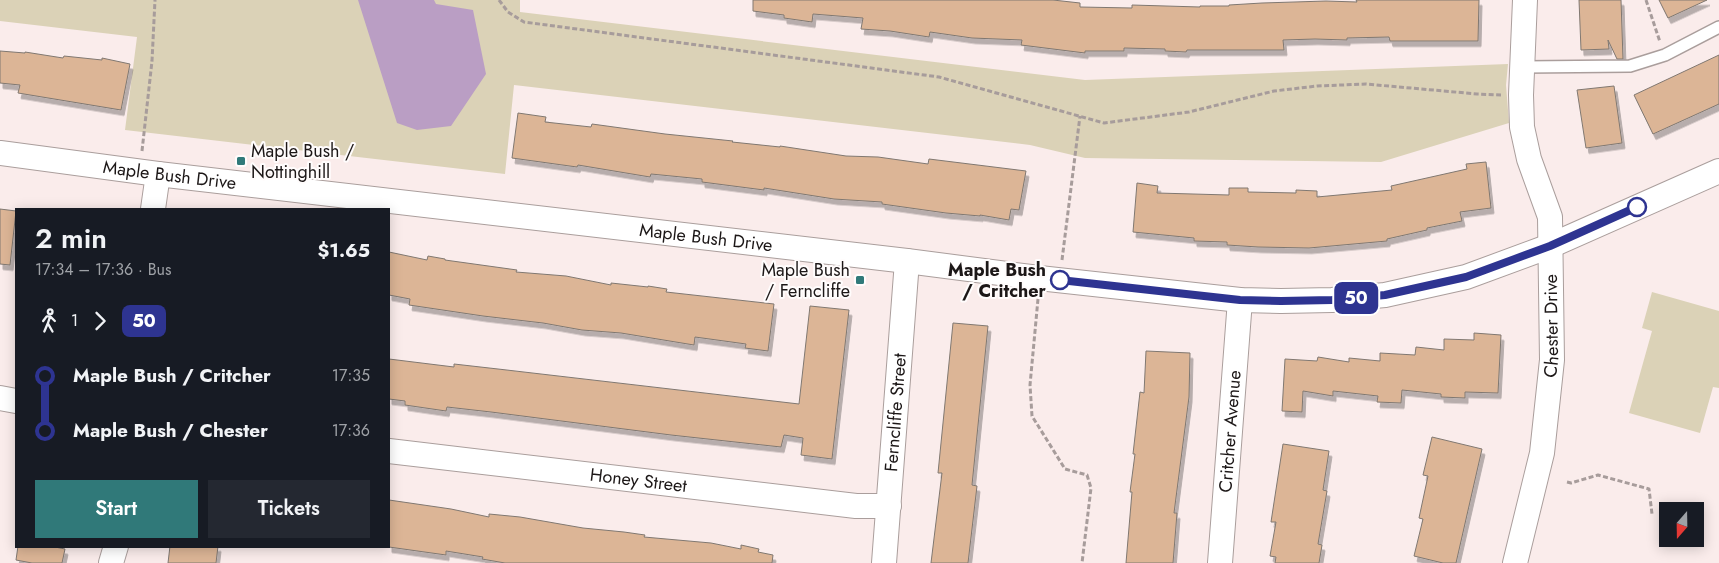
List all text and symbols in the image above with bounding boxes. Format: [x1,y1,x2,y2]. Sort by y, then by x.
place label: Maple Bush / Nottinghill [251,138,354,185]
street label: Maple Bush Drive [101,154,238,196]
marker: Maple Bush / Nottinghill [235,155,247,167]
unlabelled marker [1627,197,1647,217]
street label: Maple Bush Drive [638,217,774,258]
text: 2 min [35,218,107,259]
text: $1.65 [317,237,370,264]
place label: Maple Bush / Ferncliffe [761,257,850,304]
place label: Maple Bush / Critcher [948,257,1047,304]
text: 17:34 – 17:36 · Bus [35,258,171,281]
marker: Maple Bush / Critcher [1050,270,1070,290]
marker: Maple Bush / Ferncliffe [854,274,866,286]
street label: Chester Drive [1537,274,1565,379]
line badge: 50 [1334,282,1378,314]
text: 50 [1344,285,1368,311]
icon: walk [35,307,63,335]
icon: forward [86,307,114,335]
text: 50 [132,308,156,334]
text: 1 [71,309,78,332]
street label: Ferncliffe Street [878,352,913,473]
text: Maple Bush / Critcher [73,362,271,389]
text: 17:35 [332,364,370,387]
street label: Critcher Avenue [1212,369,1248,493]
text: Maple Bush / Chester [73,417,268,444]
text: 17:36 [332,419,370,442]
street label: Honey Street [588,462,689,499]
button: Start [35,480,198,538]
button: Tickets [208,480,370,538]
north arrow [1659,502,1704,548]
map controls [1659,502,1704,547]

